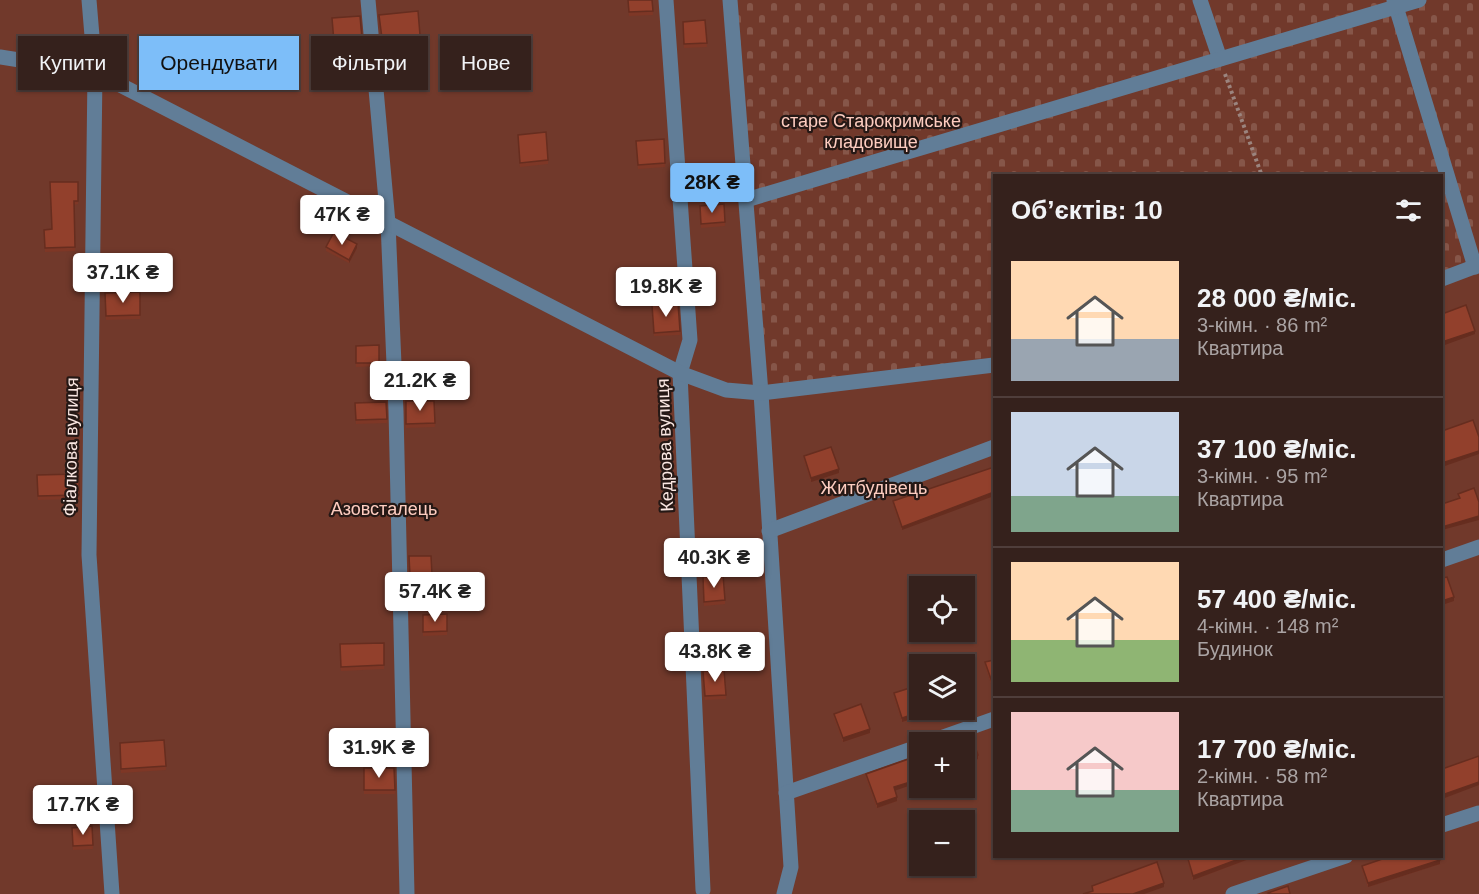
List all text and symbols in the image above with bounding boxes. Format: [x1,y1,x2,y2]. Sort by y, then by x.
chip: Купити [18,36,127,90]
chip: Орендувати [139,36,299,90]
chip: Фільтри [311,36,428,90]
chip: Нове [440,36,531,90]
park label: старе Старокримське кладовище [781,111,961,152]
pin: 28K ₴ [670,163,754,214]
text: 28K ₴ [684,171,740,193]
icon: filters [1392,194,1425,227]
pin: 47K ₴ [300,195,384,246]
text: Об’єктів: 10 [1011,195,1163,225]
text: 47K ₴ [314,203,370,225]
pin: 37.1K ₴ [68,253,178,304]
text: 37.1K ₴ [87,261,159,283]
pin: 19.8K ₴ [611,267,721,318]
text: 19.8K ₴ [630,275,702,297]
text: 28 000 ₴/міс. [1197,283,1356,313]
icon: home [1059,285,1131,357]
text: 3-кімн. · 86 m² [1197,314,1327,336]
text: Квартира [1197,337,1283,359]
pin: 21.2K ₴ [365,361,475,412]
text: 21.2K ₴ [384,369,456,391]
street label: Фіалкова вулиця [60,377,82,517]
street label: Кедрова вулиця [653,378,677,512]
text: 37 100 ₴/міс. [1197,434,1356,464]
icon: home [1059,436,1131,508]
text: 3-кімн. · 95 m² [1197,465,1327,487]
park label: Житбудівець [821,478,927,498]
text: Квартира [1197,488,1283,510]
park label: Азовсталець [331,499,437,519]
pin: 40.3K ₴ [659,538,769,589]
text: 40.3K ₴ [678,546,750,568]
pin: 57.4K ₴ [380,572,490,623]
map controls [909,576,975,876]
button: locate [909,576,975,642]
text: 57.4K ₴ [399,580,471,602]
text: 57 400 ₴/міс. [1197,584,1356,614]
icon: home [1059,586,1131,658]
text: 4-кімн. · 148 m² [1197,615,1338,637]
pin: 43.8K ₴ [660,632,770,683]
text: Будинок [1197,638,1273,660]
text: 43.8K ₴ [679,640,751,662]
button: layers [909,654,975,720]
pin: 31.9K ₴ [324,728,434,779]
button: + [909,732,975,798]
text: 17 700 ₴/міс. [1197,734,1356,764]
text: 31.9K ₴ [343,736,415,758]
icon: home [1059,736,1131,808]
text: 2-кімн. · 58 m² [1197,765,1327,787]
pin: 17.7K ₴ [28,785,138,836]
text: Квартира [1197,788,1283,810]
text: 17.7K ₴ [47,793,119,815]
button: − [909,810,975,876]

